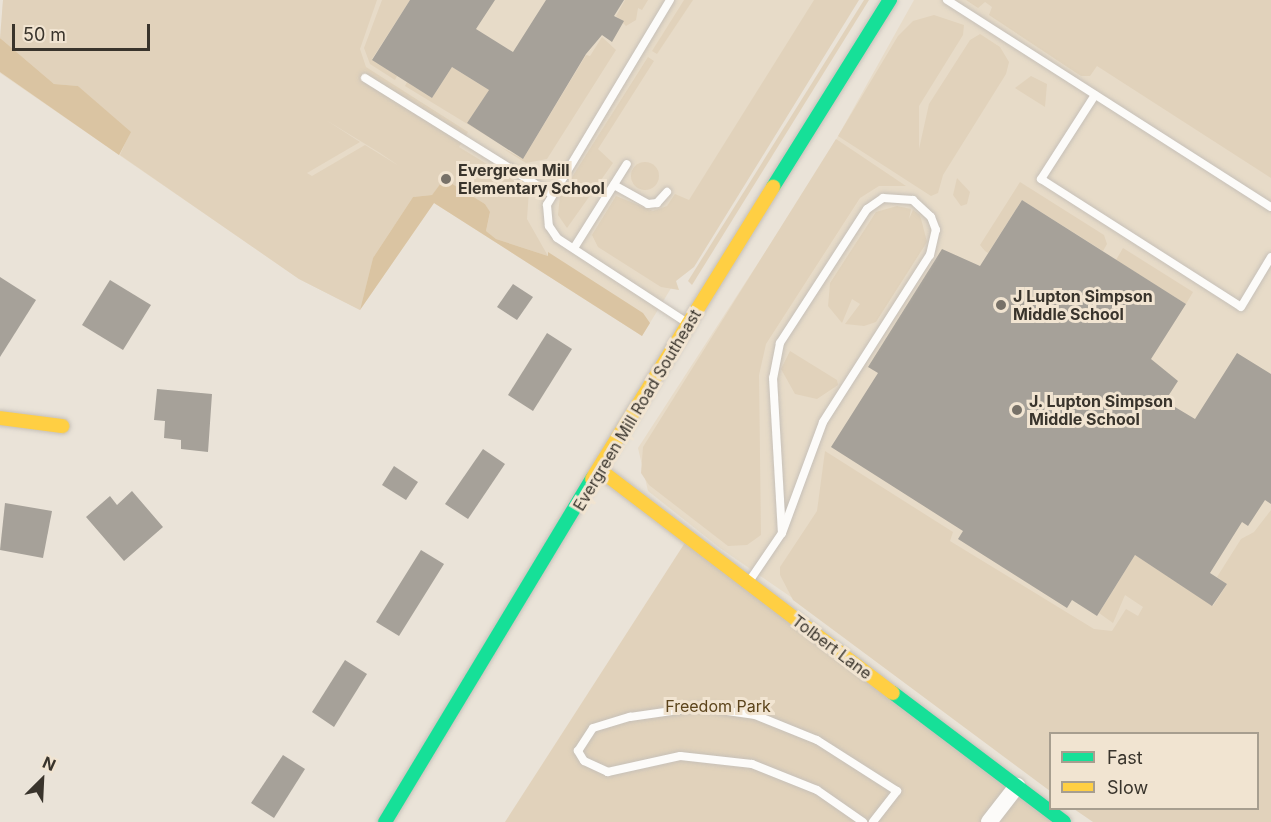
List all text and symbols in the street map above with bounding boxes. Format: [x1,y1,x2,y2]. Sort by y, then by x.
scale bar [15,12,153,50]
text: 50 m [23,24,66,45]
place label: Evergreen Mill Elementary School [458,160,605,198]
marker: Evergreen Mill Elementary School [439,172,453,186]
place label: J Lupton Simpson Middle School [1013,286,1153,324]
marker: J Lupton Simpson Middle School [994,298,1008,312]
street label: Evergreen Mill Road Southeast [569,306,705,514]
place label: J. Lupton Simpson Middle School [1029,391,1174,429]
marker: J. Lupton Simpson Middle School [1010,403,1024,417]
street label: Tolbert Lane [788,611,876,683]
park label: Freedom Park [665,696,771,716]
legend [1049,732,1259,810]
text: Fast [1107,747,1143,768]
north arrow [12,750,72,810]
text: N [40,752,59,775]
text: Slow [1107,777,1148,798]

